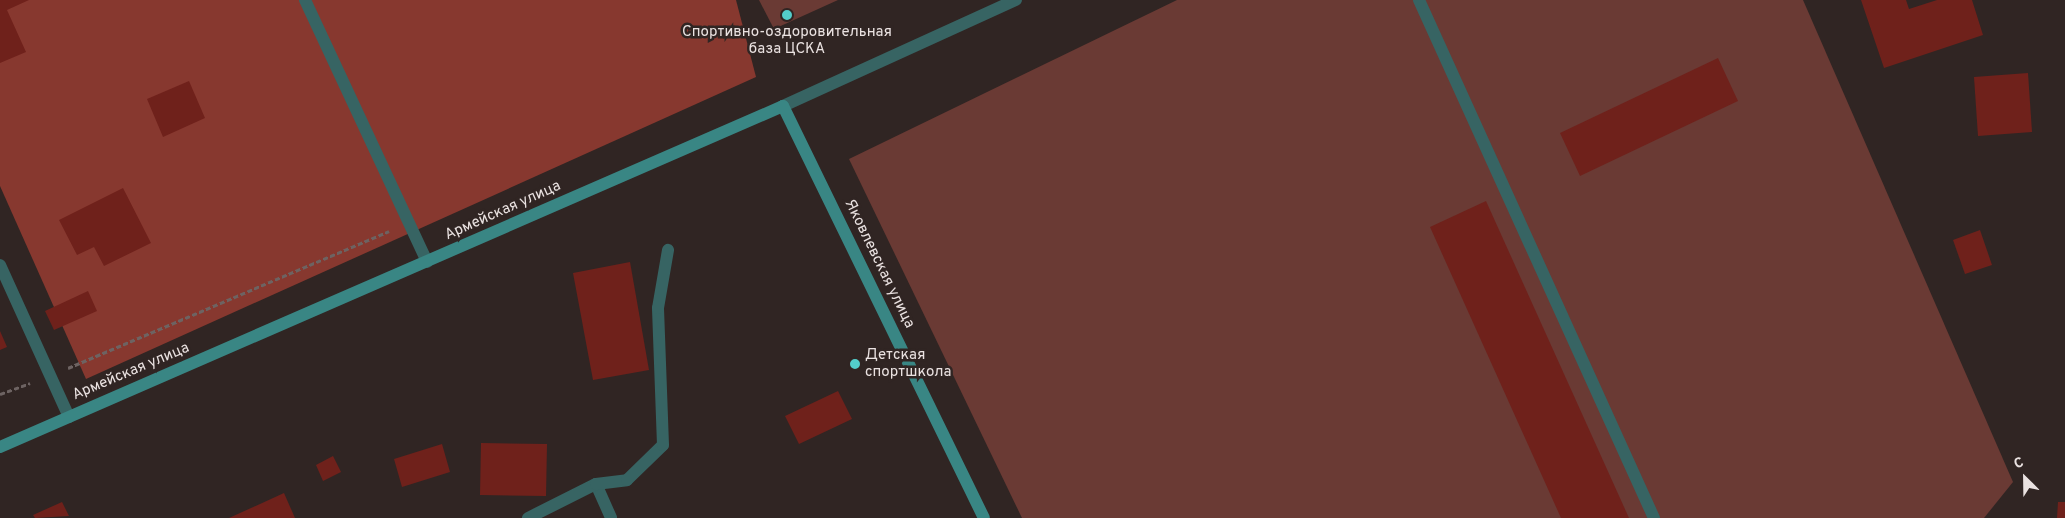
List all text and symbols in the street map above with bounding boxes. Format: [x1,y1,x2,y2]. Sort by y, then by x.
marker: Спортивно-оздоровительная база ЦСКА [781,9,793,21]
place label: Спортивно-оздоровительная база ЦСКА [682,23,892,58]
street label: Армейская улица [442,177,564,245]
street label: Яковлевская улица [840,197,918,331]
street label: Армейская улица [70,339,192,405]
place label: Детская спортшкола [865,346,951,381]
marker: Детская спортшкола [849,358,861,370]
north arrow [2000,453,2050,503]
text: С [2011,454,2026,473]

